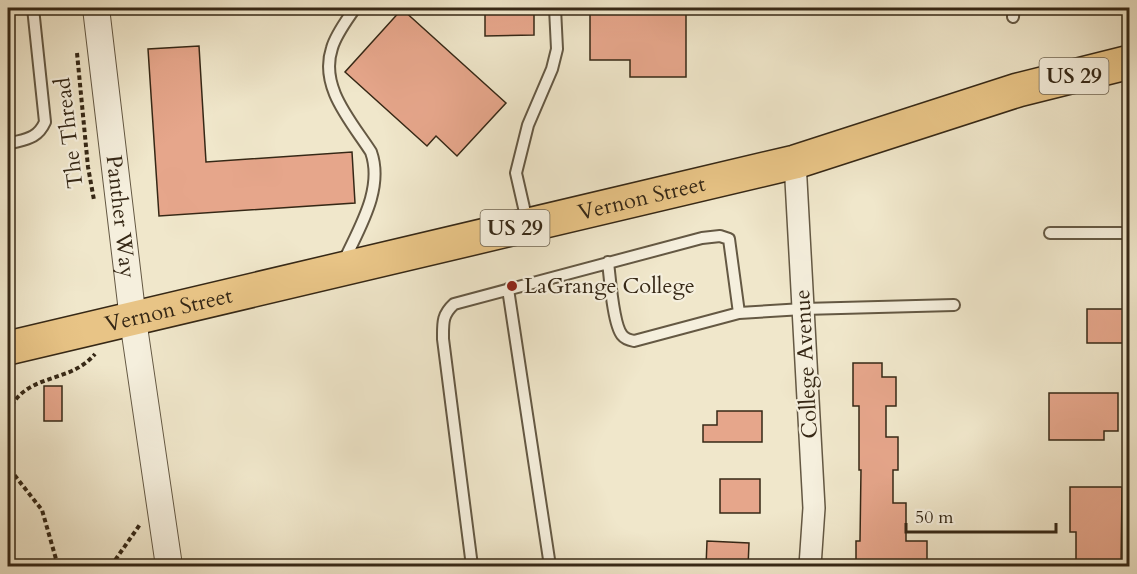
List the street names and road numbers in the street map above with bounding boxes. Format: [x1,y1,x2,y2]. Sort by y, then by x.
road number: US 29 [1040,58,1108,94]
street label: The Thread [47,76,91,190]
street label: Panther Way [99,153,143,280]
street label: Vernon Street [575,169,708,228]
road number: US 29 [480,210,550,246]
street label: Vernon Street [102,280,235,340]
street label: College Avenue [787,289,825,439]

